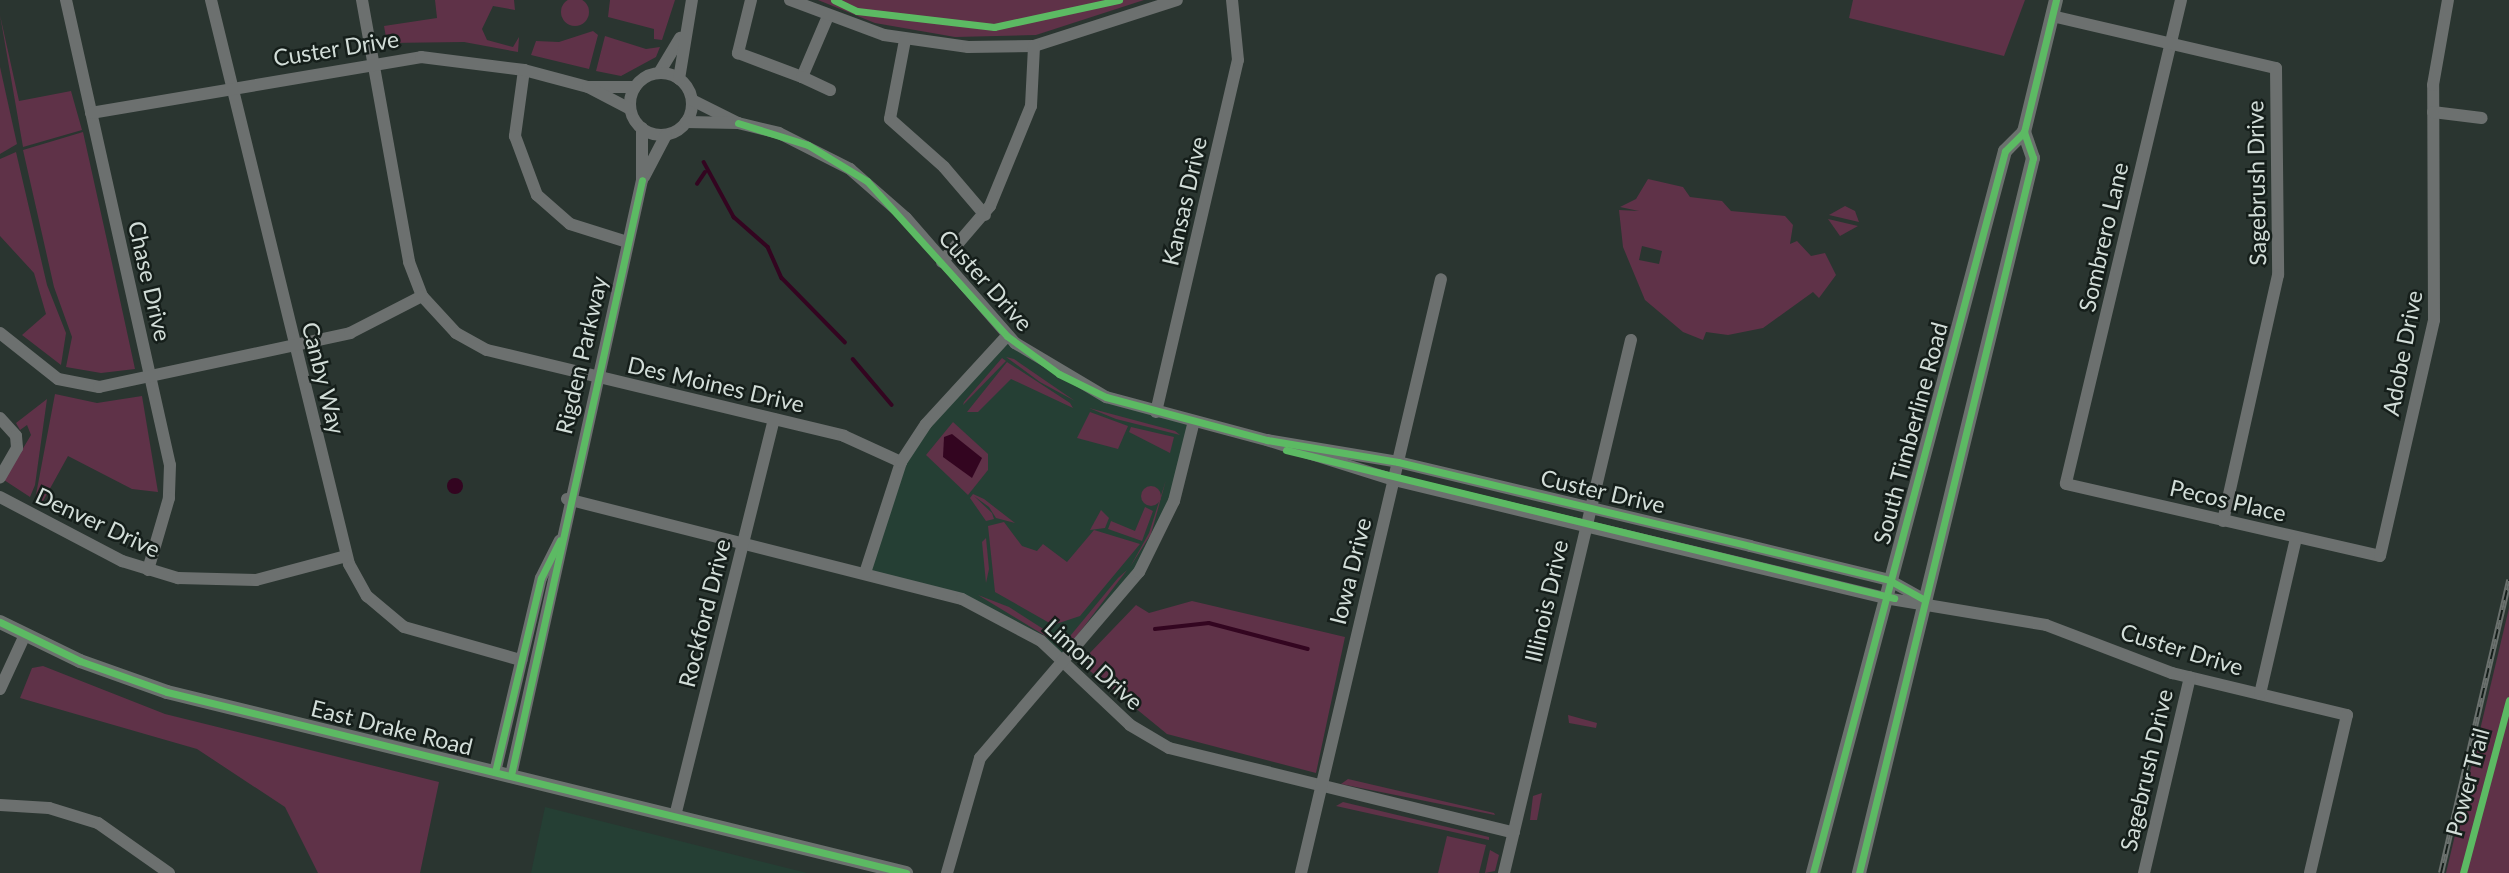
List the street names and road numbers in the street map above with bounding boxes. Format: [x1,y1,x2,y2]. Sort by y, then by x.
street label: Custer Drive [271,24,401,72]
street label: Sagebrush Drive [2241,100,2271,266]
street label: Kansas Drive [1156,134,1212,268]
street label: Sombrero Lane [2072,160,2134,314]
street label: Chase Drive [123,218,177,344]
street label: Custer Drive [933,223,1039,337]
street label: Rigden Parkway [549,273,613,437]
street label: Adobe Drive [2376,288,2428,418]
street label: Canby Way [297,319,351,437]
street label: South Timberline Road [1867,319,1953,547]
street label: Des Moines Drive [625,350,807,418]
street label: Custer Drive [1538,463,1668,519]
street label: Pecos Place [2167,473,2289,527]
street label: Denver Drive [31,481,165,563]
street label: Iowa Drive [1323,515,1377,627]
street label: Rockford Drive [672,536,736,690]
street label: Illinois Drive [1519,537,1573,665]
street label: Limon Drive [1039,613,1149,715]
street label: Custer Drive [2117,617,2247,681]
street label: Sagebrush Drive [2114,686,2178,854]
street label: East Drake Road [308,694,476,760]
street label: Power Trail [2439,724,2495,840]

